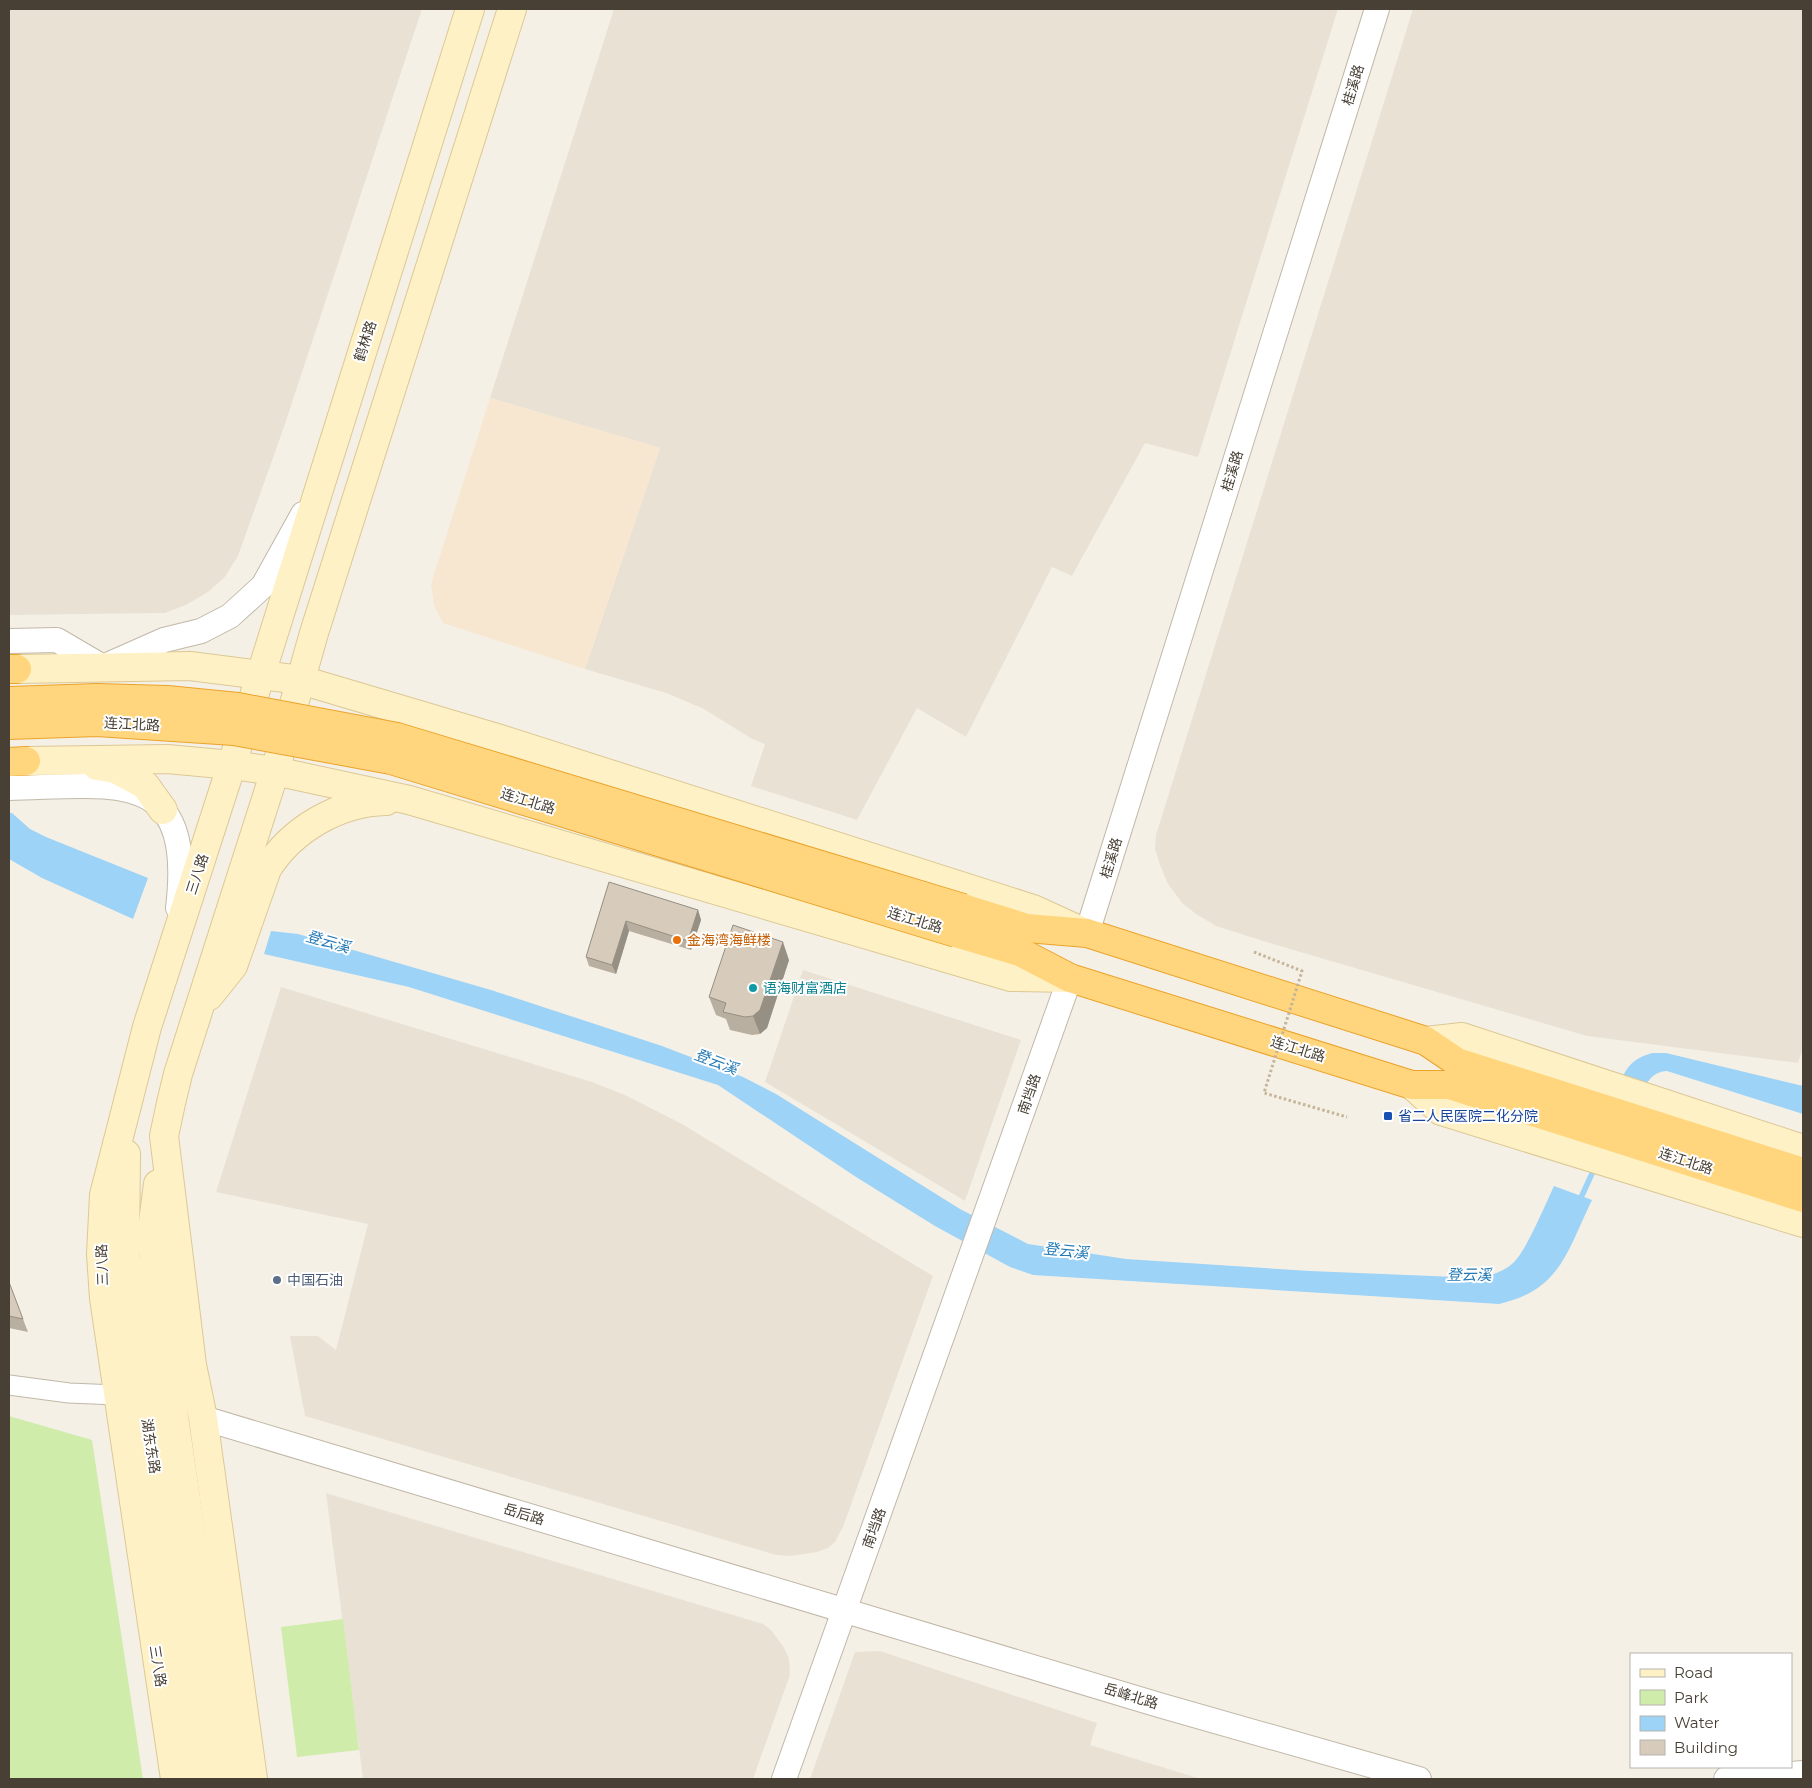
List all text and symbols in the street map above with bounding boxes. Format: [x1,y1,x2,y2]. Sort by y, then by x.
street label: 桂溪路 [1338,62,1368,108]
street label: 鹤林路 [350,318,380,364]
street label: 桂溪路 [1217,448,1247,494]
street label: 连江北路 [104,714,160,734]
street label: 连江北路 [499,784,557,818]
street label: 桂溪路 [1096,835,1126,881]
street label: 三八路 [182,851,212,897]
street label: 连江北路 [886,903,944,937]
water label: 登云溪 [304,926,354,957]
place label: 金海湾海鲜楼 [687,931,771,949]
marker: 金海湾海鲜楼 [671,934,683,946]
place label: 语海财富酒店 [763,979,847,997]
marker: 语海财富酒店 [747,982,759,994]
street label: 连江北路 [1269,1032,1327,1066]
water label: 登云溪 [692,1045,742,1079]
street label: 南垱路 [1014,1071,1044,1117]
place label: 省二人民医院二化分院 [1398,1107,1538,1125]
marker: 省二人民医院二化分院 [1382,1110,1394,1122]
street label: 连江北路 [1657,1144,1715,1178]
water label: 登云溪 [1043,1239,1091,1263]
street label: 三八路 [92,1244,112,1286]
water label: 登云溪 [1446,1265,1493,1284]
place label: 中国石油 [287,1271,343,1289]
marker: 中国石油 [271,1274,283,1286]
street label: 湖东东路 [138,1417,164,1475]
street label: 岳后路 [501,1499,547,1529]
street label: 南垱路 [858,1505,890,1551]
street label: 三八路 [146,1644,170,1688]
legend [1630,1653,1792,1768]
text: Road [1674,1663,1713,1682]
street label: 岳峰北路 [1102,1679,1160,1713]
text: Park [1674,1688,1708,1707]
text: Water [1674,1713,1720,1732]
text: Building [1674,1738,1738,1757]

